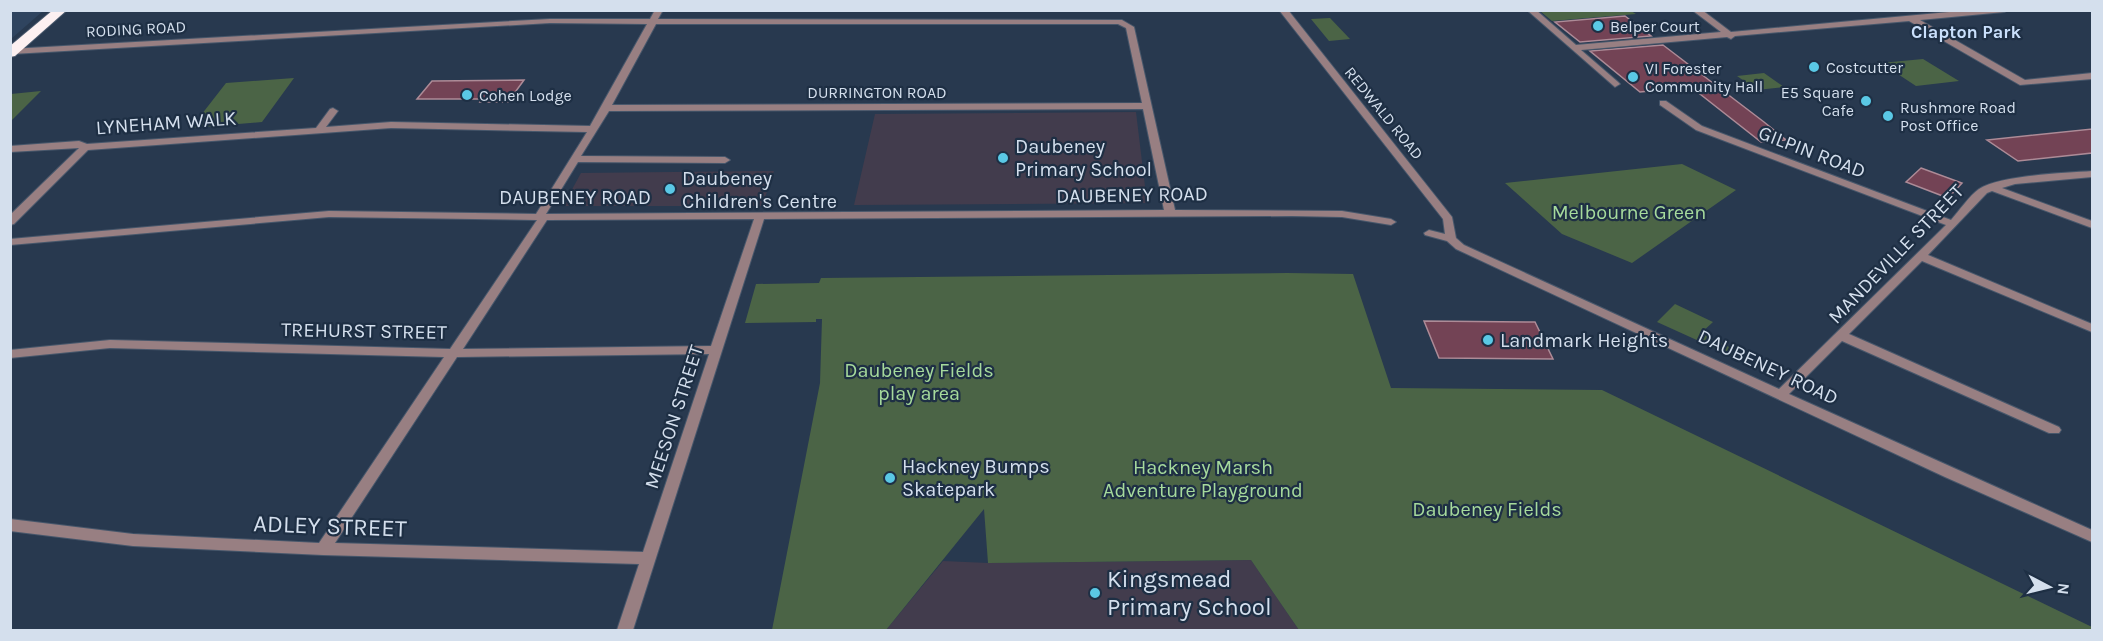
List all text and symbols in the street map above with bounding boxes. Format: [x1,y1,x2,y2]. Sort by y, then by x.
street label: RODING ROAD [86,17,186,41]
place label: Belper Court [1610,17,1700,36]
marker: Belper Court [1591,19,1605,33]
district label: Clapton Park [1911,21,2021,43]
place label: Costcutter [1826,58,1903,77]
place label: VI Forester Community Hall [1645,59,1763,96]
marker: Costcutter [1807,60,1821,74]
street label: REDWALD ROAD [1341,63,1427,163]
marker: VI Forester Community Hall [1626,70,1640,84]
street label: DURRINGTON ROAD [807,83,947,102]
place label: E5 Square Cafe [1781,83,1854,120]
place label: Cohen Lodge [479,86,572,105]
marker: Cohen Lodge [460,88,474,102]
marker: E5 Square Cafe [1859,94,1873,108]
place label: Rushmore Road Post Office [1900,98,2016,135]
street label: LYNEHAM WALK [95,107,237,139]
marker: Rushmore Road Post Office [1881,109,1895,123]
street label: GILPIN ROAD [1755,121,1869,183]
place label: Daubeney Primary School [1015,135,1152,181]
marker: Daubeney Primary School [996,151,1010,165]
place label: Daubeney Children's Centre [682,167,837,213]
street label: MANDEVILLE STREET [1823,179,1969,329]
marker: Daubeney Children's Centre [663,182,677,196]
street label: DAUBENEY ROAD [1056,182,1208,208]
street label: DAUBENEY ROAD [499,186,651,209]
park label: Melbourne Green [1552,201,1706,224]
street label: TREHURST STREET [281,318,447,344]
street label: DAUBENEY ROAD [1694,324,1842,410]
place label: Landmark Heights [1500,329,1668,352]
marker: Landmark Heights [1481,333,1495,347]
street label: MEESON STREET [640,342,708,492]
park label: Daubeney Fields play area [844,359,994,405]
place label: Hackney Bumps Skatepark [902,455,1050,501]
park label: Hackney Marsh Adventure Playground [1103,456,1303,502]
marker: Hackney Bumps Skatepark [883,471,897,485]
park label: Daubeney Fields [1412,498,1562,521]
street label: ADLEY STREET [253,509,407,543]
north arrow [2019,557,2079,617]
place label: Kingsmead Primary School [1107,565,1272,621]
text: N [2053,582,2074,596]
marker: Kingsmead Primary School [1088,586,1102,600]

